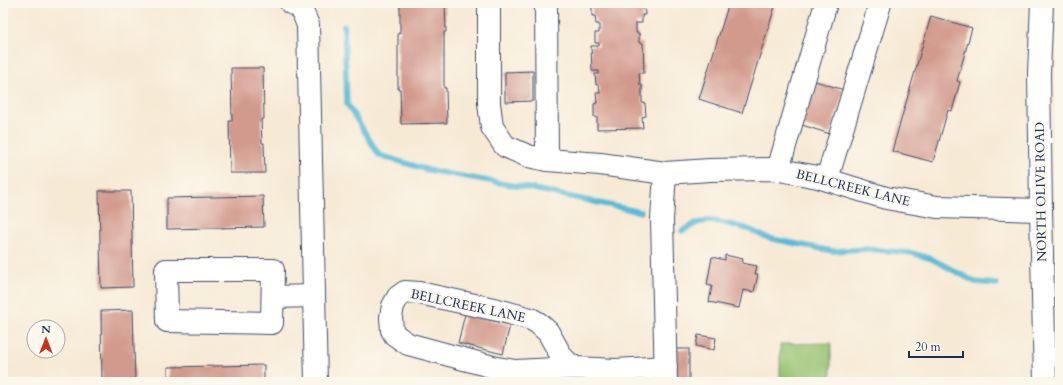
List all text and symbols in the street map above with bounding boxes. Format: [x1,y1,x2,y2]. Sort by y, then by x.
street label: NORTH OLIVE ROAD [1031,122,1051,262]
street label: BELLCREEK LANE [794,165,912,211]
street label: BELLCREEK LANE [409,285,527,327]
north arrow [26,319,66,359]
text: N [41,322,51,337]
scale bar [909,333,963,359]
text: 20 m [915,339,942,355]

